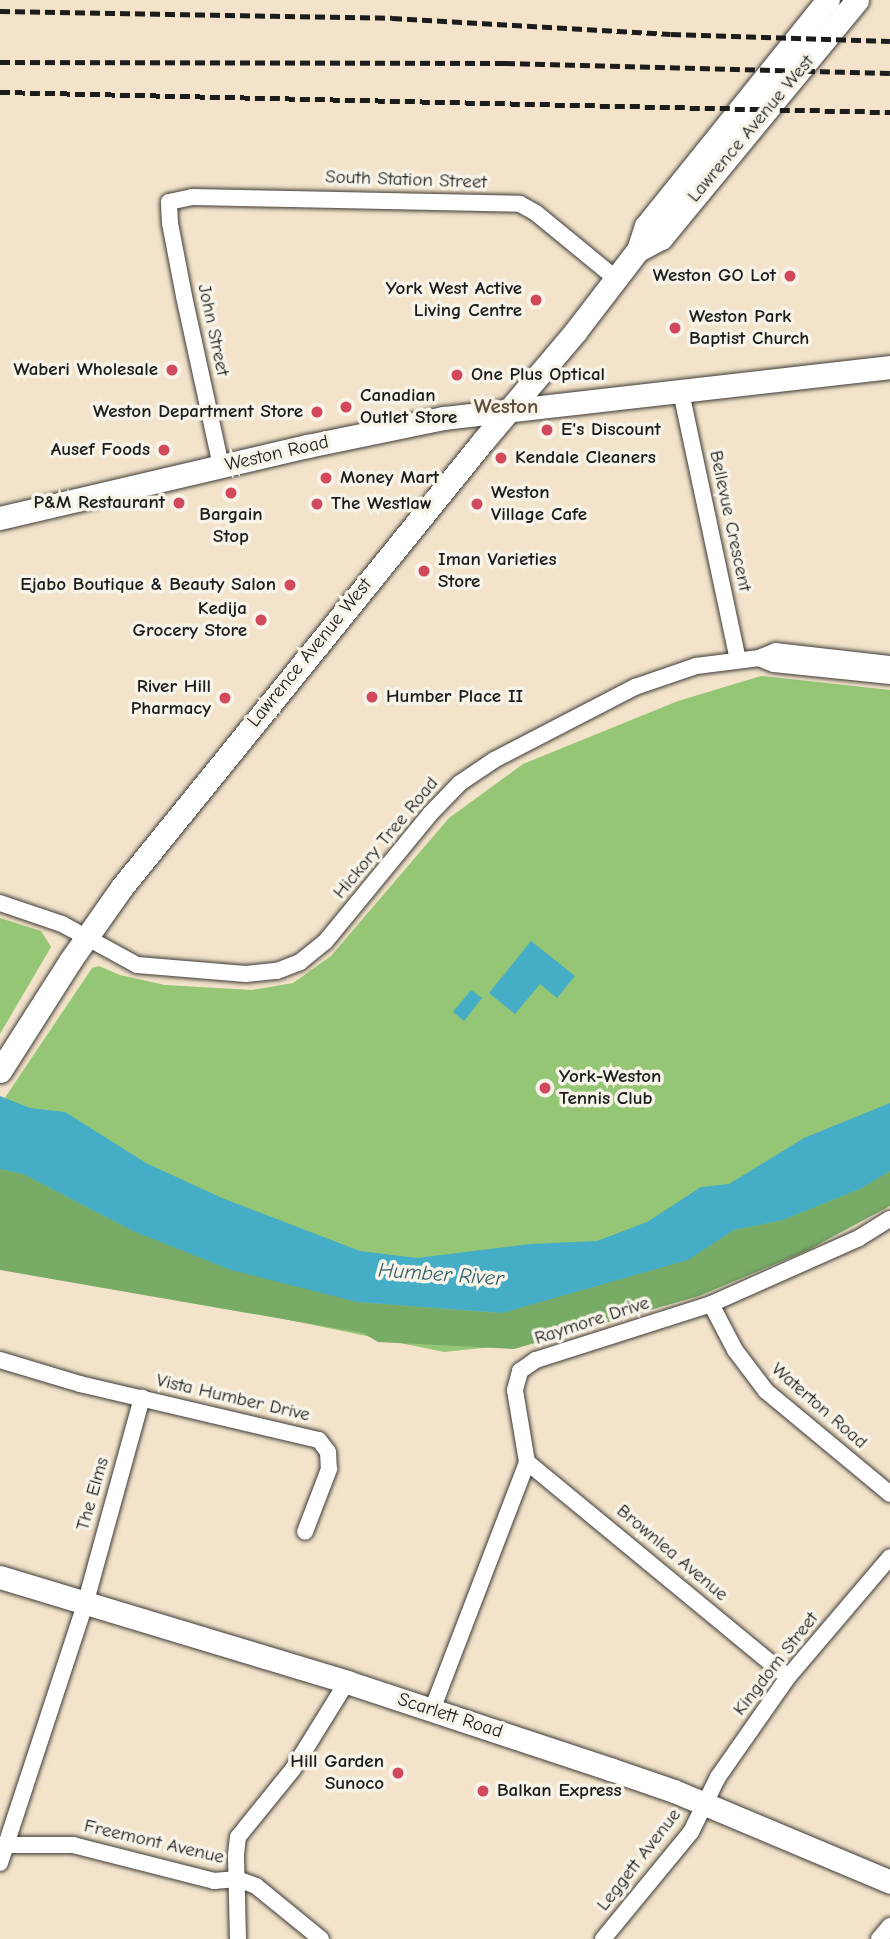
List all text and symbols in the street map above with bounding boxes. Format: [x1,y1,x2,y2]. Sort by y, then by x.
street label: Lawrence Avenue West [683,51,819,207]
street label: South Station Street [325,166,487,194]
place label: Weston GO Lot [653,265,776,287]
marker: Weston GO Lot [782,268,798,284]
place label: York West Active Living Centre [386,278,522,322]
street label: John Street [192,282,234,378]
marker: York West Active Living Centre [528,292,544,308]
place label: Weston Park Baptist Church [689,306,809,350]
marker: Weston Park Baptist Church [667,320,683,336]
place label: Waberi Wholesale [14,359,158,381]
marker: Waberi Wholesale [164,362,180,378]
place label: One Plus Optical [471,364,605,386]
marker: One Plus Optical [449,367,465,383]
place label: Canadian Outlet Store [360,385,457,429]
district label: Weston [474,393,538,419]
marker: Canadian Outlet Store [338,399,354,415]
place label: Weston Department Store [93,401,303,423]
marker: Weston Department Store [309,404,325,420]
place label: E's Discount [561,419,661,441]
marker: E's Discount [539,422,555,438]
street label: Weston Road [223,431,331,477]
place label: Ausef Foods [51,439,150,461]
marker: Ausef Foods [156,442,172,458]
place label: Kendale Cleaners [515,447,656,469]
street label: Bellevue Crescent [704,448,756,594]
marker: Kendale Cleaners [493,450,509,466]
place label: Money Mart [340,467,439,489]
marker: Money Mart [318,470,334,486]
place label: Weston Village Cafe [491,482,587,526]
marker: Bargain Stop [223,485,239,501]
place label: P&M Restaurant [34,492,165,514]
place label: The Westlaw [331,493,432,515]
marker: P&M Restaurant [171,495,187,511]
marker: The Westlaw [309,496,325,512]
marker: Weston Village Cafe [469,496,485,512]
place label: Bargain Stop [199,504,263,548]
place label: Iman Varieties Store [438,549,557,593]
marker: Iman Varieties Store [416,563,432,579]
place label: Ejabo Boutique & Beauty Salon [20,574,276,596]
street label: Lawrence Avenue West [243,574,377,732]
marker: Ejabo Boutique & Beauty Salon [282,577,298,593]
place label: Kedija Grocery Store [133,598,247,642]
marker: Kedija Grocery Store [253,612,269,628]
place label: River Hill Pharmacy [131,676,211,720]
place label: Humber Place II [386,686,523,708]
marker: Humber Place II [364,689,380,705]
marker: River Hill Pharmacy [217,690,233,706]
street label: Hickory Tree Road [328,772,444,904]
place label: York-Weston Tennis Club [559,1066,661,1110]
marker: York-Weston Tennis Club [537,1080,553,1096]
water label: Humber River [377,1257,505,1291]
street label: Raymore Drive [532,1292,652,1350]
street label: Waterton Road [766,1358,872,1454]
street label: Vista Humber Drive [154,1369,312,1427]
street label: The Elms [72,1455,114,1533]
street label: Brownlea Avenue [612,1500,732,1606]
street label: Kingdom Street [728,1608,824,1720]
street label: Scarlett Road [395,1688,505,1744]
place label: Hill Garden Sunoco [290,1751,384,1795]
marker: Hill Garden Sunoco [390,1765,406,1781]
place label: Balkan Express [497,1780,621,1802]
marker: Balkan Express [475,1783,491,1799]
street label: Leggett Avenue [592,1804,686,1916]
street label: Freemont Avenue [82,1815,226,1869]

